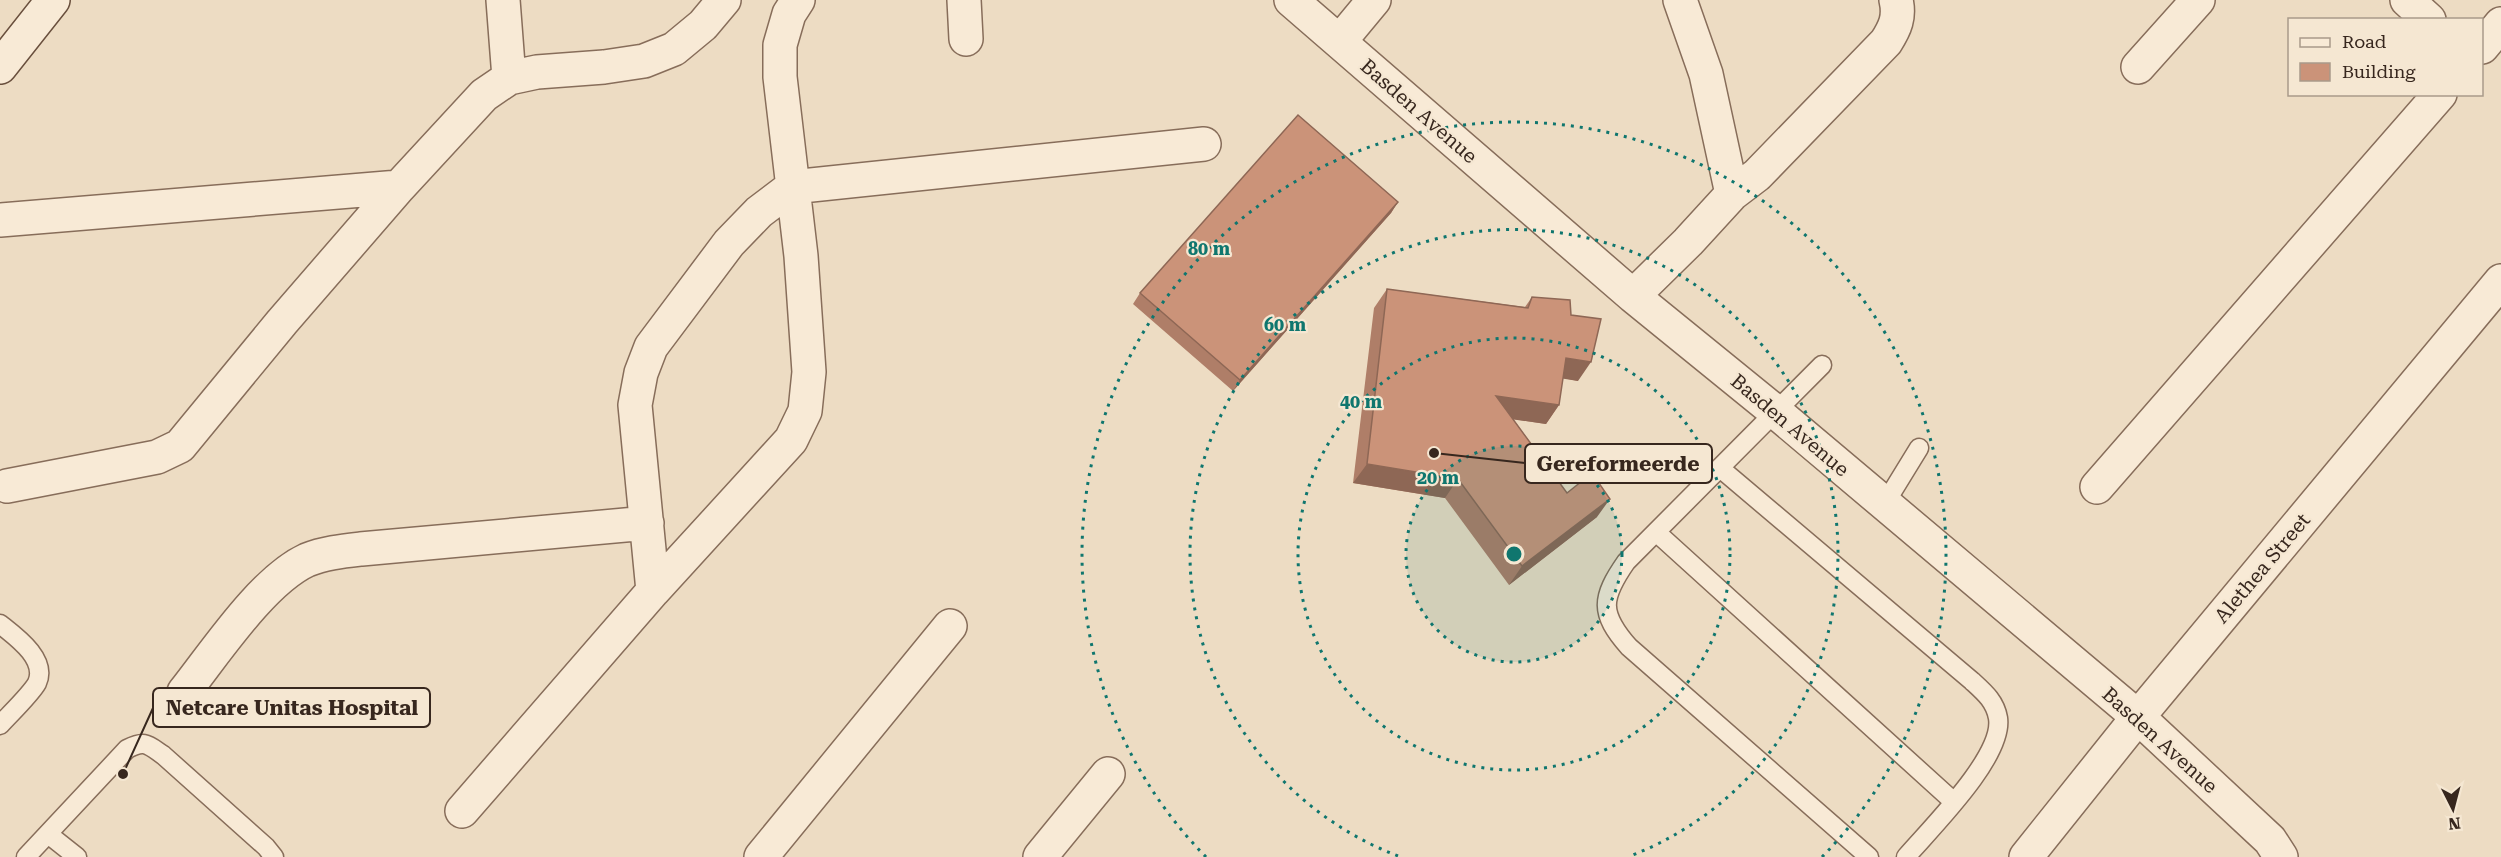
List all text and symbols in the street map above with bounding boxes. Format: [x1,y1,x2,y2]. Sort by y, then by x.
legend [2288,18,2483,96]
text: Road [2342,31,2387,52]
street label: Basden Avenue [1356,54,1482,168]
text: Building [2342,61,2416,82]
text: 80 m [1188,238,1231,259]
text: 60 m [1264,314,1307,335]
street label: Basden Avenue [1726,369,1854,481]
text: 40 m [1340,391,1383,412]
callout: Gereformeerde [1525,444,1712,483]
text: Gereformeerde [1537,452,1699,476]
text: 20 m [1417,467,1460,488]
street label: Alethea Street [2209,508,2315,628]
centre of rings [1504,544,1524,564]
street label: Basden Avenue [2097,682,2223,798]
callout: Netcare Unitas Hospital [153,688,430,727]
text: Netcare Unitas Hospital [166,696,418,720]
north arrow [2423,779,2483,839]
text: N [2447,813,2462,834]

